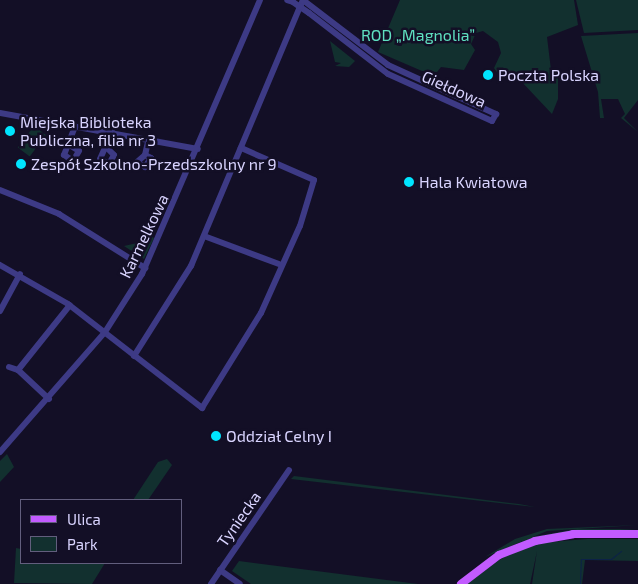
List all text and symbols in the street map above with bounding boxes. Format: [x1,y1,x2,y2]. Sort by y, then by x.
park label: ROD „Magnolia” [361,25,475,45]
place label: Poczta Polska [498,65,599,85]
street label: Giełdowa [419,66,489,112]
marker: Poczta Polska [482,69,494,81]
place label: Miejska Biblioteka Publiczna, filia nr 3 [20,112,157,150]
marker: Miejska Biblioteka Publiczna, filia nr 3 [4,125,16,137]
place label: Zespół Szkolno-Przedszkolny nr 9 [31,154,278,174]
marker: Zespół Szkolno-Przedszkolny nr 9 [15,158,27,170]
place label: Hala Kwiatowa [419,172,528,192]
marker: Hala Kwiatowa [403,176,415,188]
street label: Karmelkowa [115,191,173,281]
place label: Oddział Celny I [226,426,333,446]
marker: Oddział Celny I [210,430,222,442]
street label: Tyniecka [213,488,265,550]
legend [20,499,182,564]
text: Ulica [67,510,101,528]
text: Park [67,535,98,553]

